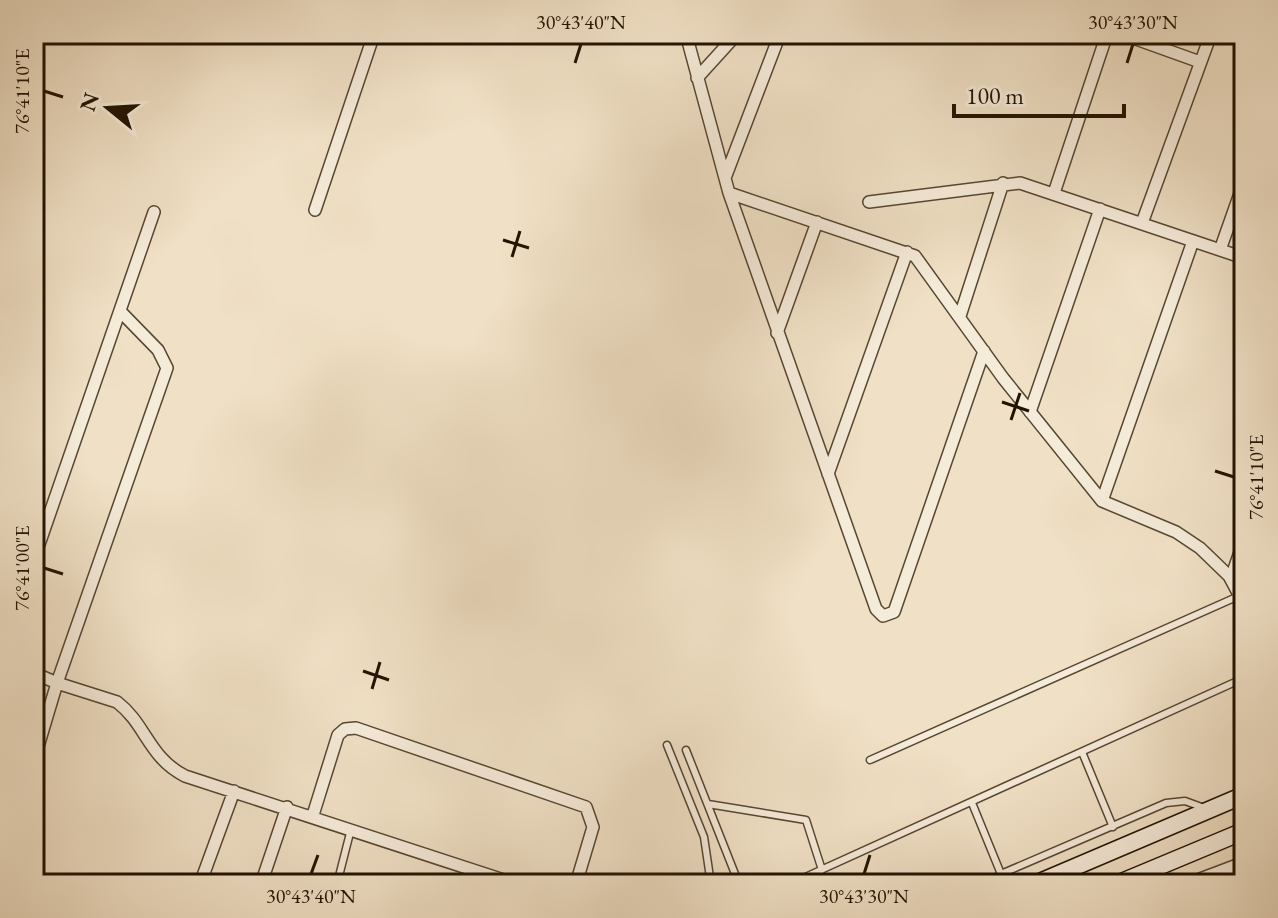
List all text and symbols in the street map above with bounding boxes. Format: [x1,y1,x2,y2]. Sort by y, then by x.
text: 30°43'40"N [536,9,626,35]
text: 30°43'30"N [1088,9,1178,35]
text: 76°41'10"E [9,48,35,134]
north arrow [68,68,148,148]
scale bar [954,68,1124,118]
text: 100 m [966,80,1024,111]
text: N [73,89,106,115]
text: 76°41'10"E [1243,434,1269,520]
text: 76°41'00"E [9,525,35,611]
text: 30°43'40"N [266,883,356,909]
text: 30°43'30"N [819,883,909,909]

